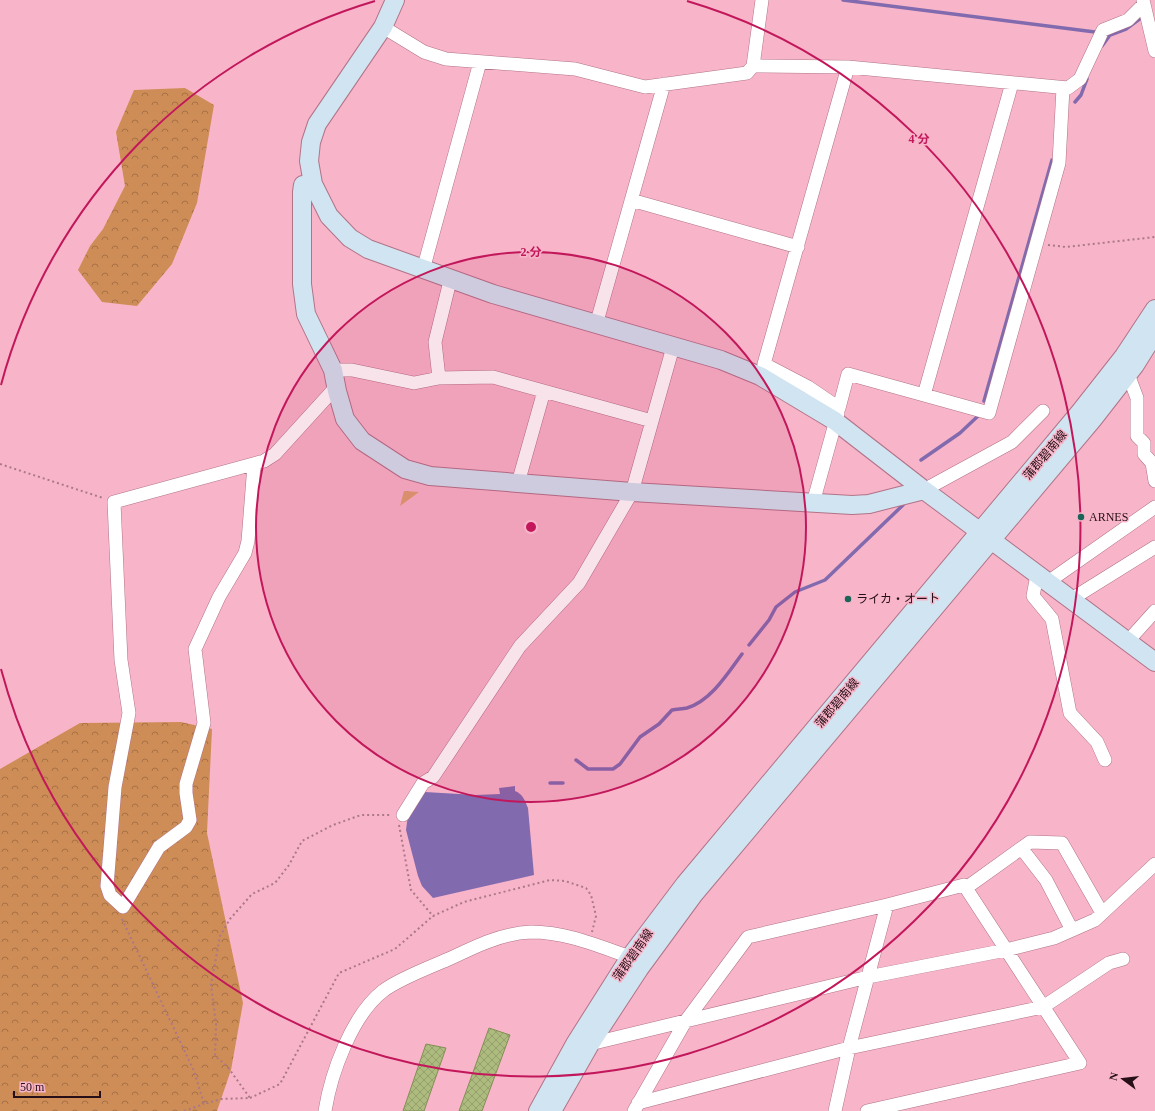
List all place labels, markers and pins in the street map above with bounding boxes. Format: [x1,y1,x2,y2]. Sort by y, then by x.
place label: ARNES [1089,510,1128,524]
marker: ARNES [1076,512,1086,522]
centre of rings [524,520,538,534]
place label: ライカ・オート [856,592,940,606]
marker: ライカ・オート [843,594,853,604]

